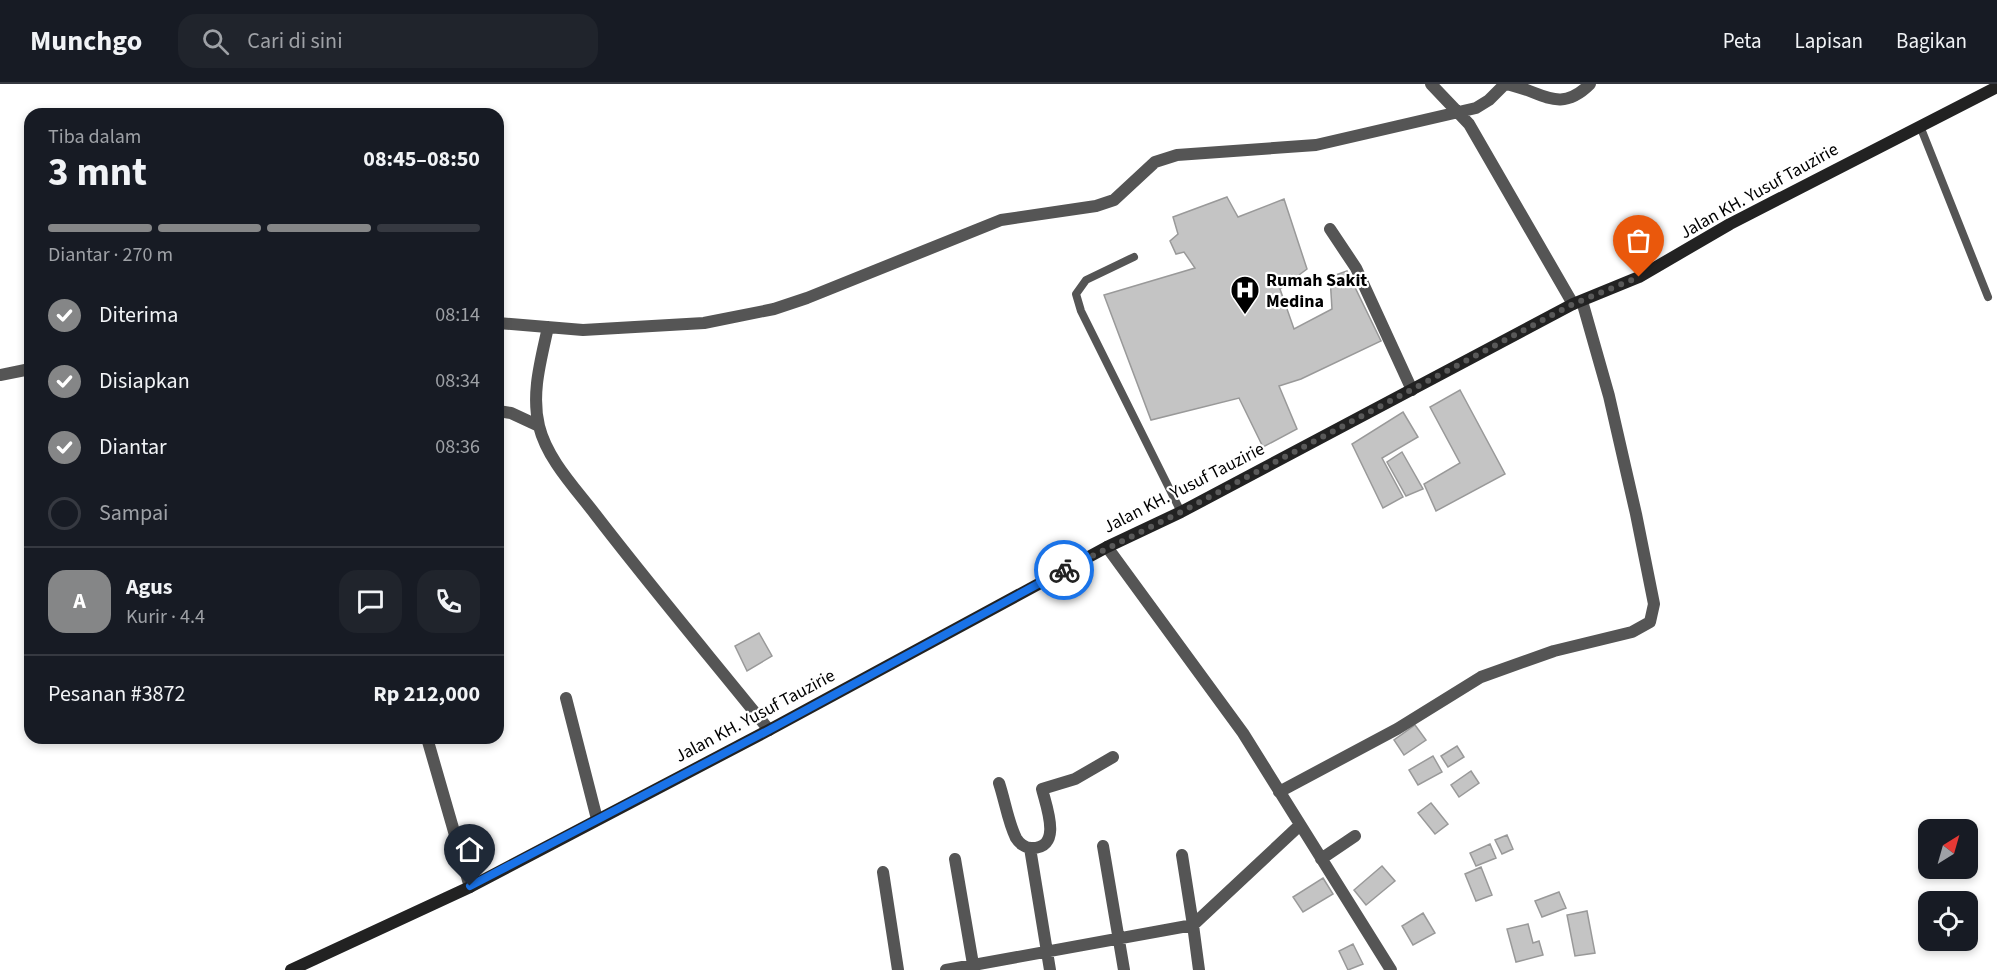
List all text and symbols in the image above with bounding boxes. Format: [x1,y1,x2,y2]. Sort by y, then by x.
search box [178,14,598,68]
text: Munchgo [30,21,142,61]
icon: search [199,25,232,58]
text: Cari di sini [247,25,343,57]
text: Peta [1723,26,1762,56]
text: Lapisan [1795,26,1863,56]
text: Bagikan [1896,26,1967,56]
text: Tiba dalam [48,123,141,151]
street label: Jalan KH. Yusuf Tauzirie [1675,137,1843,245]
text: 08:45–08:50 [363,143,480,175]
text: 3 mnt [48,145,147,201]
pin [1613,215,1664,277]
icon: bag [1622,224,1655,257]
text: Diantar · 270 m [48,241,173,269]
place label: Rumah Sakit Medina [1266,268,1367,314]
hospital icon: Rumah Sakit Medina [1229,274,1261,316]
icon: check [48,299,81,332]
text: Diterima [99,299,178,331]
text: 08:14 [435,301,480,329]
icon: check [48,365,81,398]
text: Disiapkan [99,365,190,397]
text: 08:34 [435,367,480,395]
icon: check [48,431,81,464]
text: Diantar [99,431,167,463]
text: 08:36 [435,433,480,461]
street label: Jalan KH. Yusuf Tauzirie [1099,436,1269,540]
text: Sampai [99,497,168,529]
courier [1034,540,1094,600]
icon: bike [1048,554,1081,587]
button: chat [339,570,402,633]
button: phone [417,570,480,633]
text: Agus [126,571,173,603]
text: A [73,585,86,617]
text: Kurir · 4.4 [126,603,205,631]
street label: Jalan KH. Yusuf Tauzirie [671,663,839,769]
text: Pesanan #3872 [48,678,185,710]
text: Rp 212,000 [373,678,480,710]
north arrow [1918,819,1978,879]
map controls [1918,819,1978,951]
pin [444,824,495,886]
icon: home [453,833,486,866]
button: locate [1918,891,1978,951]

